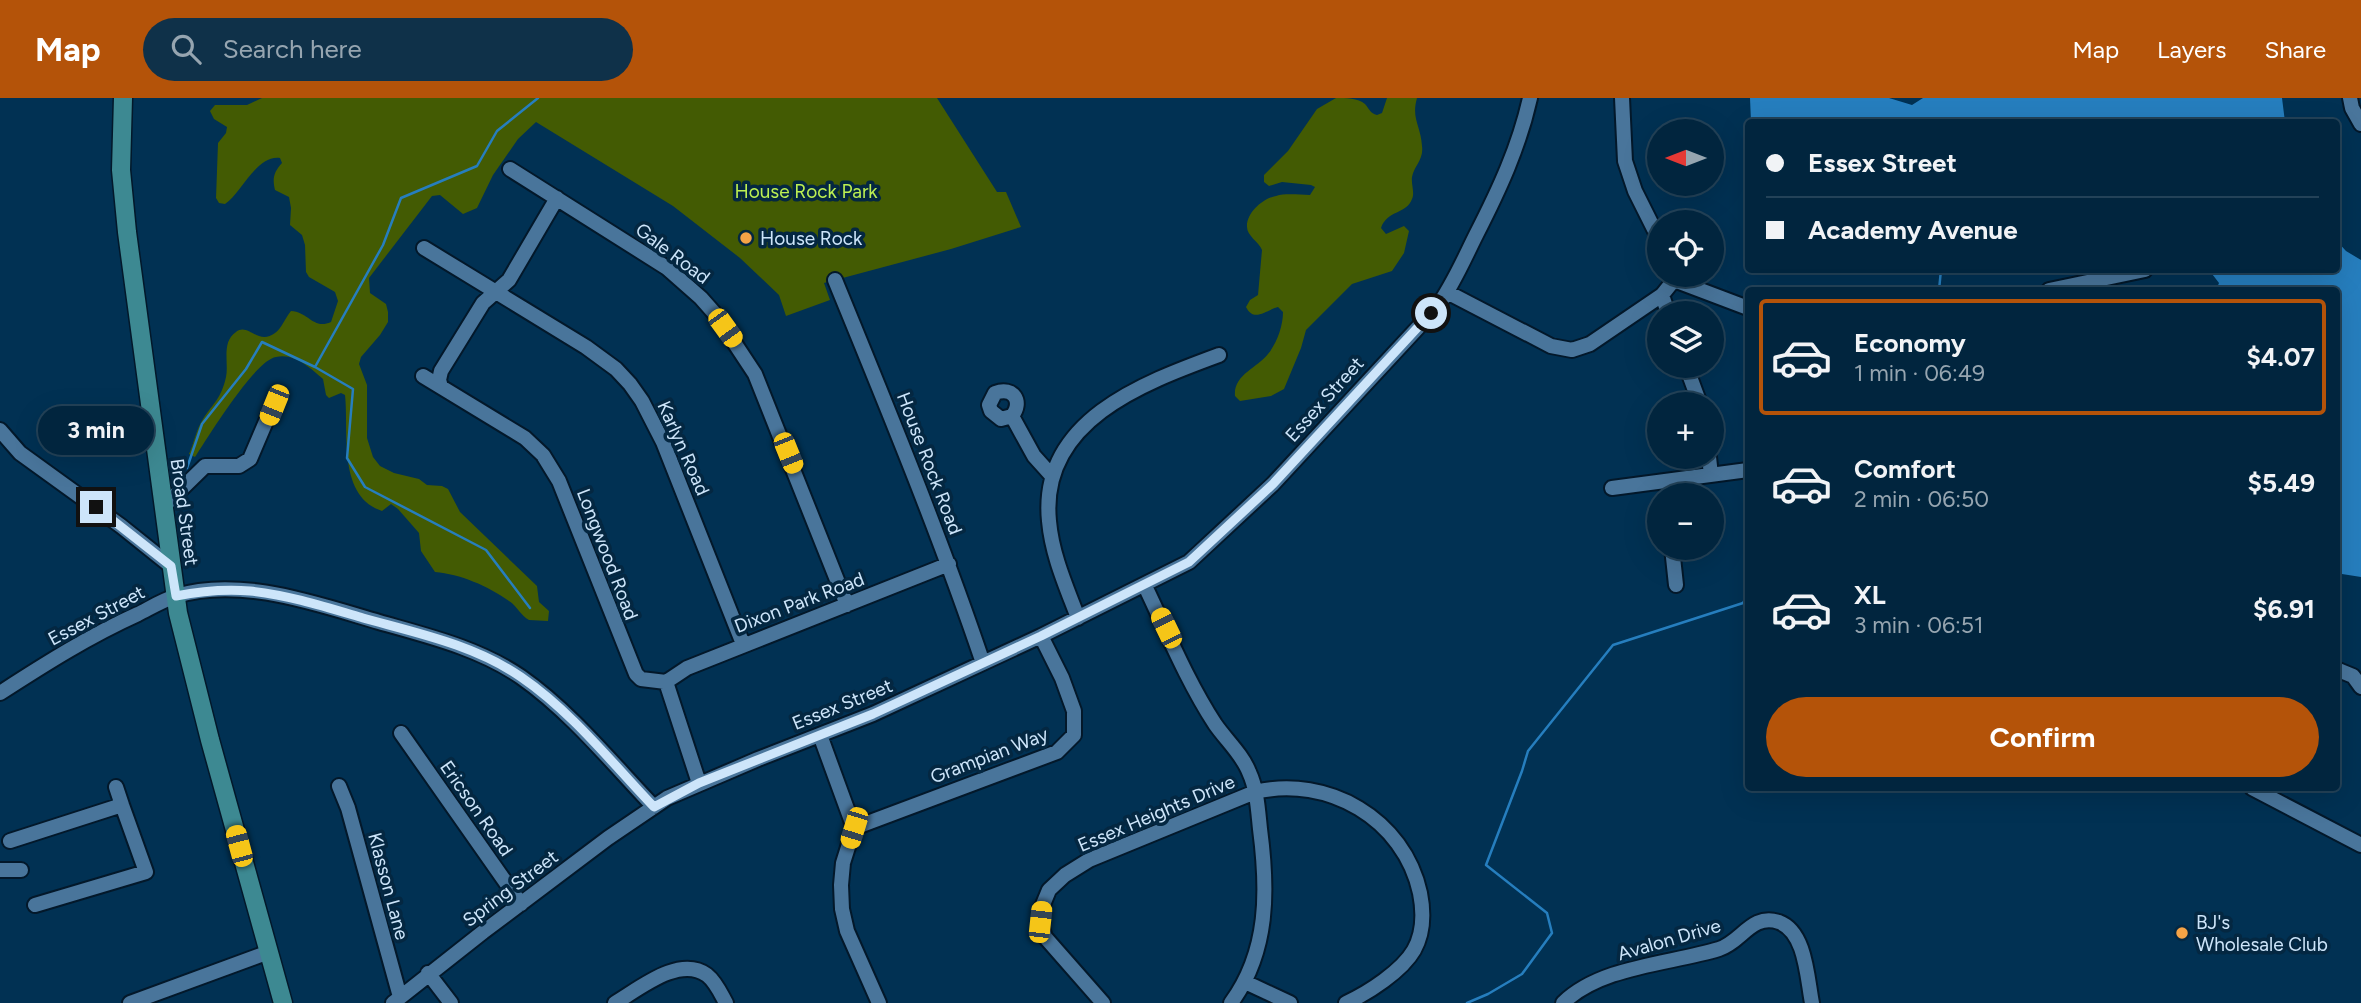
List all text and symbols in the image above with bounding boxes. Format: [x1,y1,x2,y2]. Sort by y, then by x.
search box [143,18,633,81]
text: Map [35,30,101,69]
icon: search [167,30,205,68]
text: Search here [223,33,362,65]
text: Map [2072,35,2119,64]
text: Layers [2157,35,2226,64]
text: Share [2264,35,2326,64]
north arrow [1647,119,1724,196]
map controls [1647,119,1724,560]
text: Essex Street [1808,147,1957,179]
park label: House Rock Park [734,180,878,203]
button: locate [1647,210,1724,287]
text: Academy Avenue [1808,214,2018,246]
street label: Gale Road [631,218,714,289]
place label: House Rock [760,227,863,250]
marker: House Rock [738,230,754,246]
route start [1415,297,1447,329]
button: layers [1647,301,1724,378]
car [705,305,746,351]
icon: car [1770,326,1833,389]
text: Economy [1854,327,1966,359]
text: $4.07 [2246,341,2315,373]
street label: Essex Street [1280,352,1368,446]
text: 1 min · 06:49 [1854,359,1985,387]
car [257,382,292,428]
street label: House Rock Road [892,389,967,538]
button: + [1647,392,1724,469]
street label: Karlyn Road [653,397,715,499]
callout: 3 min [38,406,154,454]
text: 3 min [67,416,125,444]
car [771,430,806,476]
icon: car [1770,452,1833,515]
text: Comfort [1854,453,1956,485]
street label: Broad Street [166,457,203,567]
text: $5.49 [2248,467,2315,499]
button: − [1647,483,1724,560]
street label: Longwood Road [572,485,643,623]
text: 2 min · 06:50 [1854,485,1989,513]
route end [80,491,112,523]
street label: Dixon Park Road [731,567,867,638]
icon: car [1770,578,1833,641]
text: XL [1854,579,1886,611]
street label: Essex Street [44,580,148,651]
text: $6.91 [2253,593,2315,625]
car [1148,605,1185,651]
text: 3 min · 06:51 [1854,611,1983,639]
street label: Essex Street [789,674,896,735]
button: Confirm [1766,697,2319,777]
street label: Grampian Way [927,722,1051,788]
street label: Ericson Road [435,756,518,860]
street label: Essex Heights Drive [1074,770,1238,857]
car [838,805,871,851]
car [224,823,255,869]
street label: Klasson Lane [363,830,414,942]
street label: Spring Street [458,845,562,932]
car [1028,900,1053,944]
place label: BJ's Wholesale Club [2196,911,2328,956]
street label: Avalon Drive [1615,914,1723,965]
marker: BJ's Wholesale Club [2174,925,2190,941]

